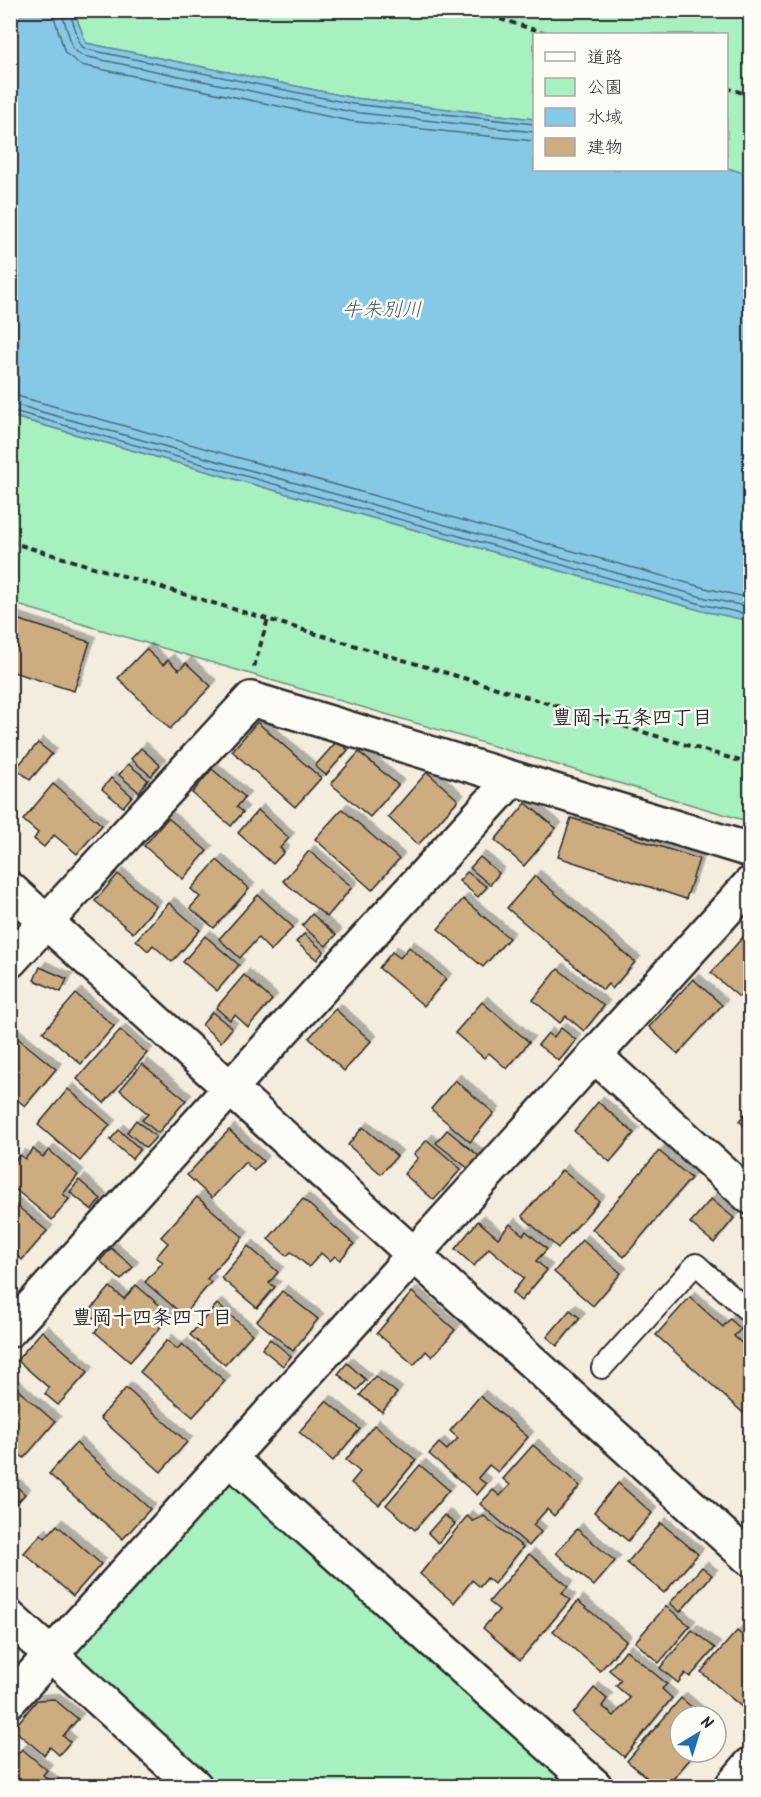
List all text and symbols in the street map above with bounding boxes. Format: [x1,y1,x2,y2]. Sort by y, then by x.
legend [533,33,728,171]
text: 道路 [587,44,623,73]
text: 公園 [587,74,623,103]
text: 水域 [587,104,623,133]
text: 建物 [587,134,623,163]
water label: 牛朱別川 [342,295,422,327]
district label: 豊岡十五条四丁目 [552,703,712,735]
district label: 豊岡十四条四丁目 [72,1303,232,1335]
north arrow [668,1704,728,1764]
text: N [695,1710,718,1736]

